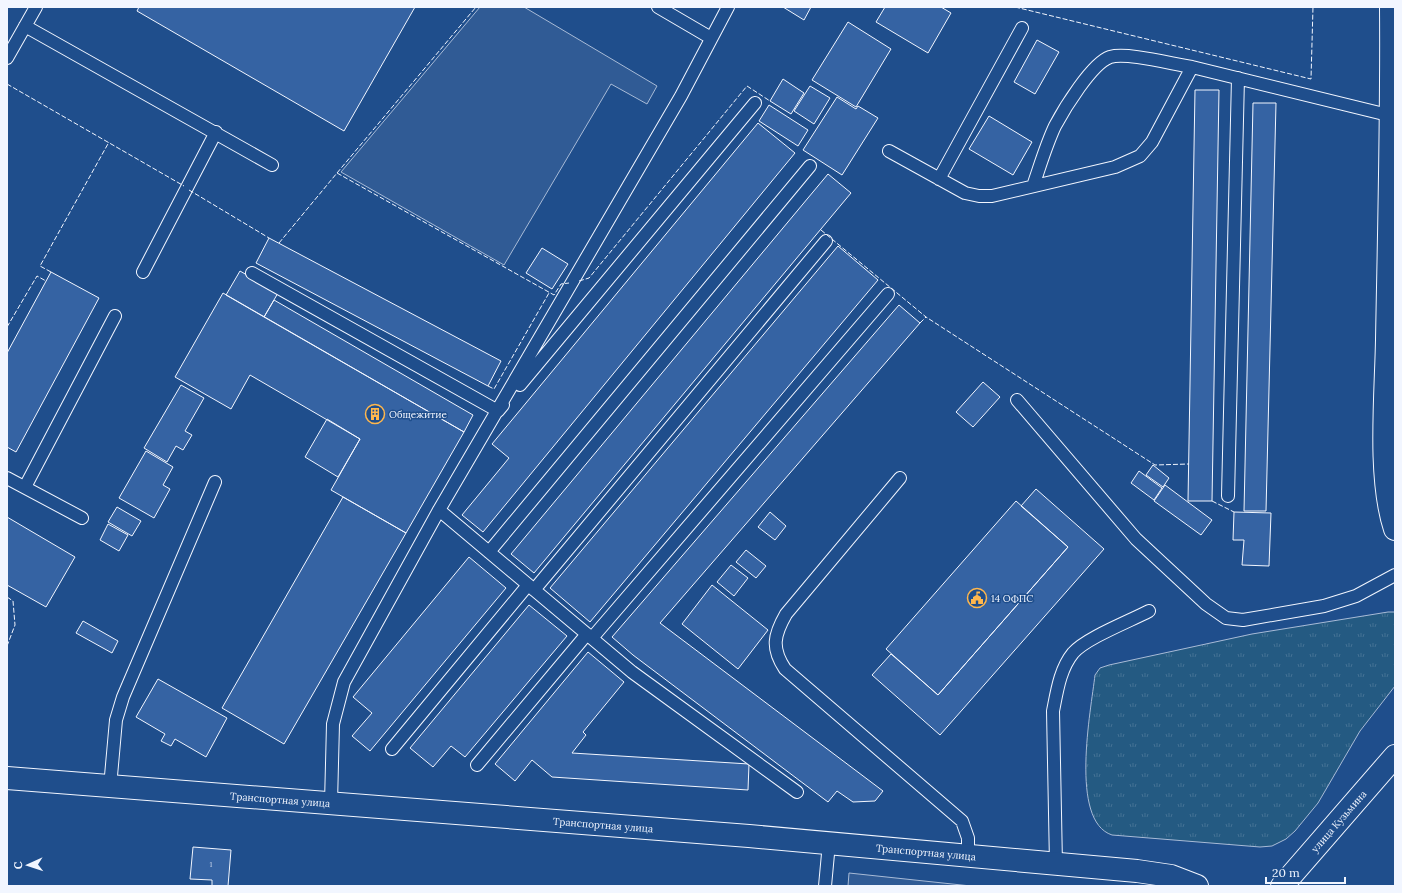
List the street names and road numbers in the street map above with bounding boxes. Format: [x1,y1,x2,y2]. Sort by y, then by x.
street label: улица Кузьмина [1308,787,1369,855]
street label: Транспортная улица [230,789,331,810]
street label: Транспортная улица [553,814,654,835]
street label: Транспортная улица [875,841,977,863]

